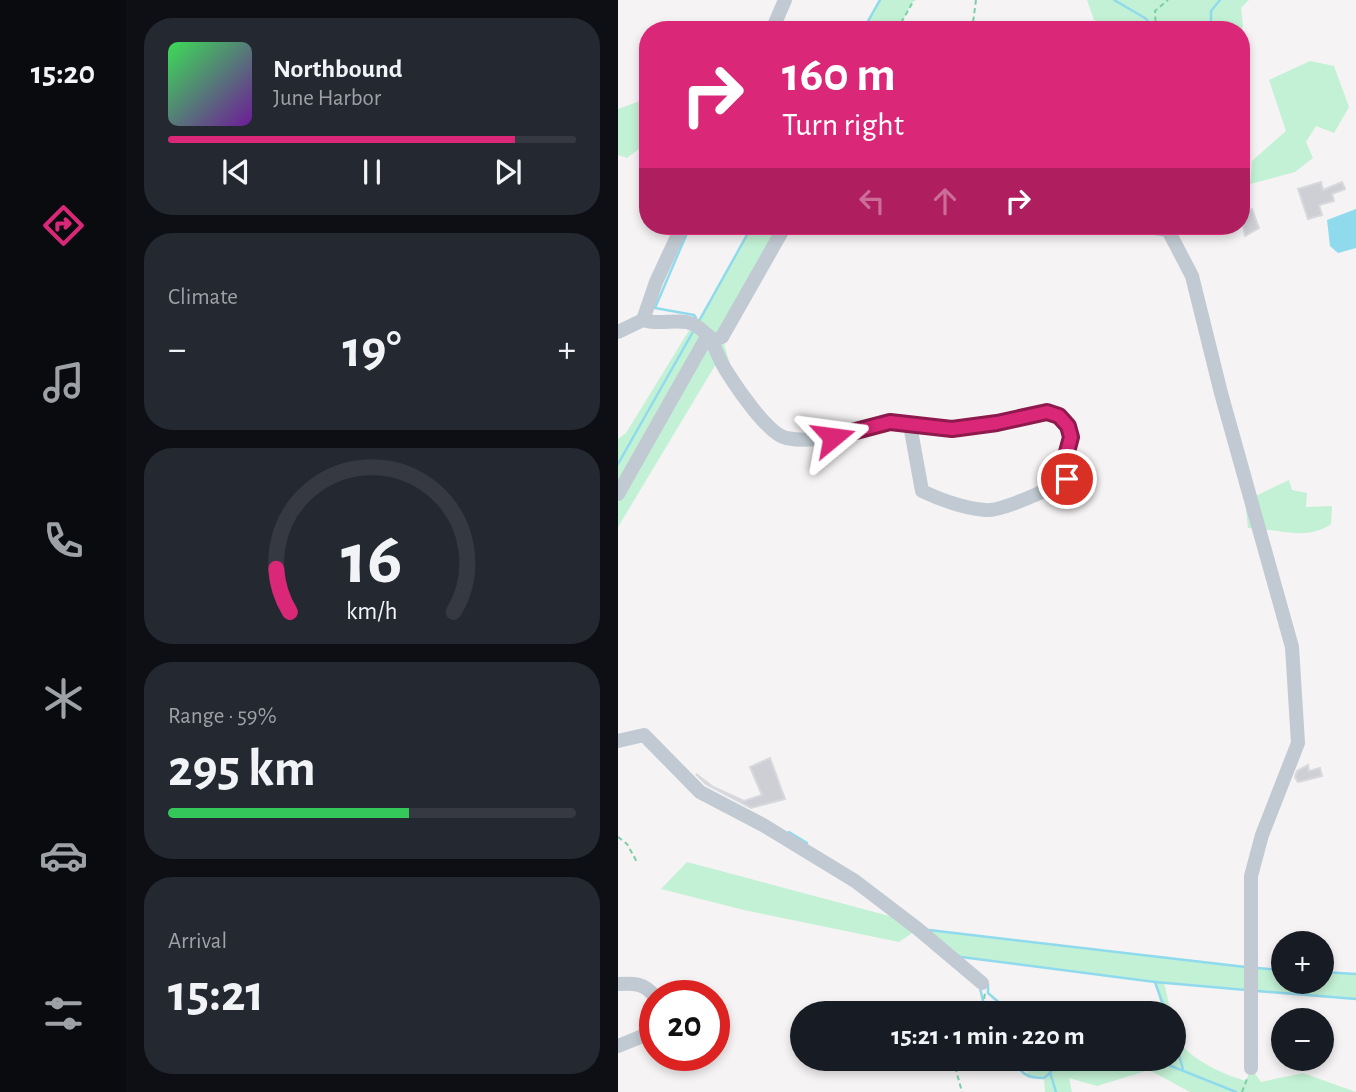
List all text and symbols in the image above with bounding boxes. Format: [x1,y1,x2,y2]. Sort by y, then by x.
icon: right [667,49,758,140]
text: 160 m [782,51,896,100]
text: Northbound [273,56,402,82]
text: 15:20 [31,57,95,89]
text: June Harbor [273,87,381,110]
text: Turn right [782,109,904,141]
icon: previous [217,153,255,191]
icon: pause [353,153,391,191]
icon: next [489,153,527,191]
icon: left [853,182,891,220]
icon: ahead [926,182,964,220]
icon: right [999,182,1037,220]
icon: directions [39,201,88,250]
text: Climate [168,286,238,309]
text: 19° [342,324,402,376]
text: − [168,331,186,369]
text: + [558,331,576,369]
icon: music [39,358,88,407]
position arrow [796,400,870,474]
pin [1037,449,1097,509]
icon: arrive [1048,460,1086,498]
icon: phone [39,516,88,565]
text: 16 [341,524,403,597]
text: km/h [346,599,398,624]
icon: climate [39,674,88,723]
text: Range · 59% [168,705,277,728]
text: 295 km [168,743,316,795]
icon: car [39,831,88,880]
text: Arrival [168,930,227,953]
map controls [1271,931,1334,1071]
button: + [1271,931,1334,994]
text: 15:21 [168,968,264,1020]
speed limit sign: 20 [639,980,730,1071]
icon: filters [39,989,88,1038]
button: − [1271,1008,1334,1071]
text: 15:21 · 1 min · 220 m [891,1023,1085,1049]

